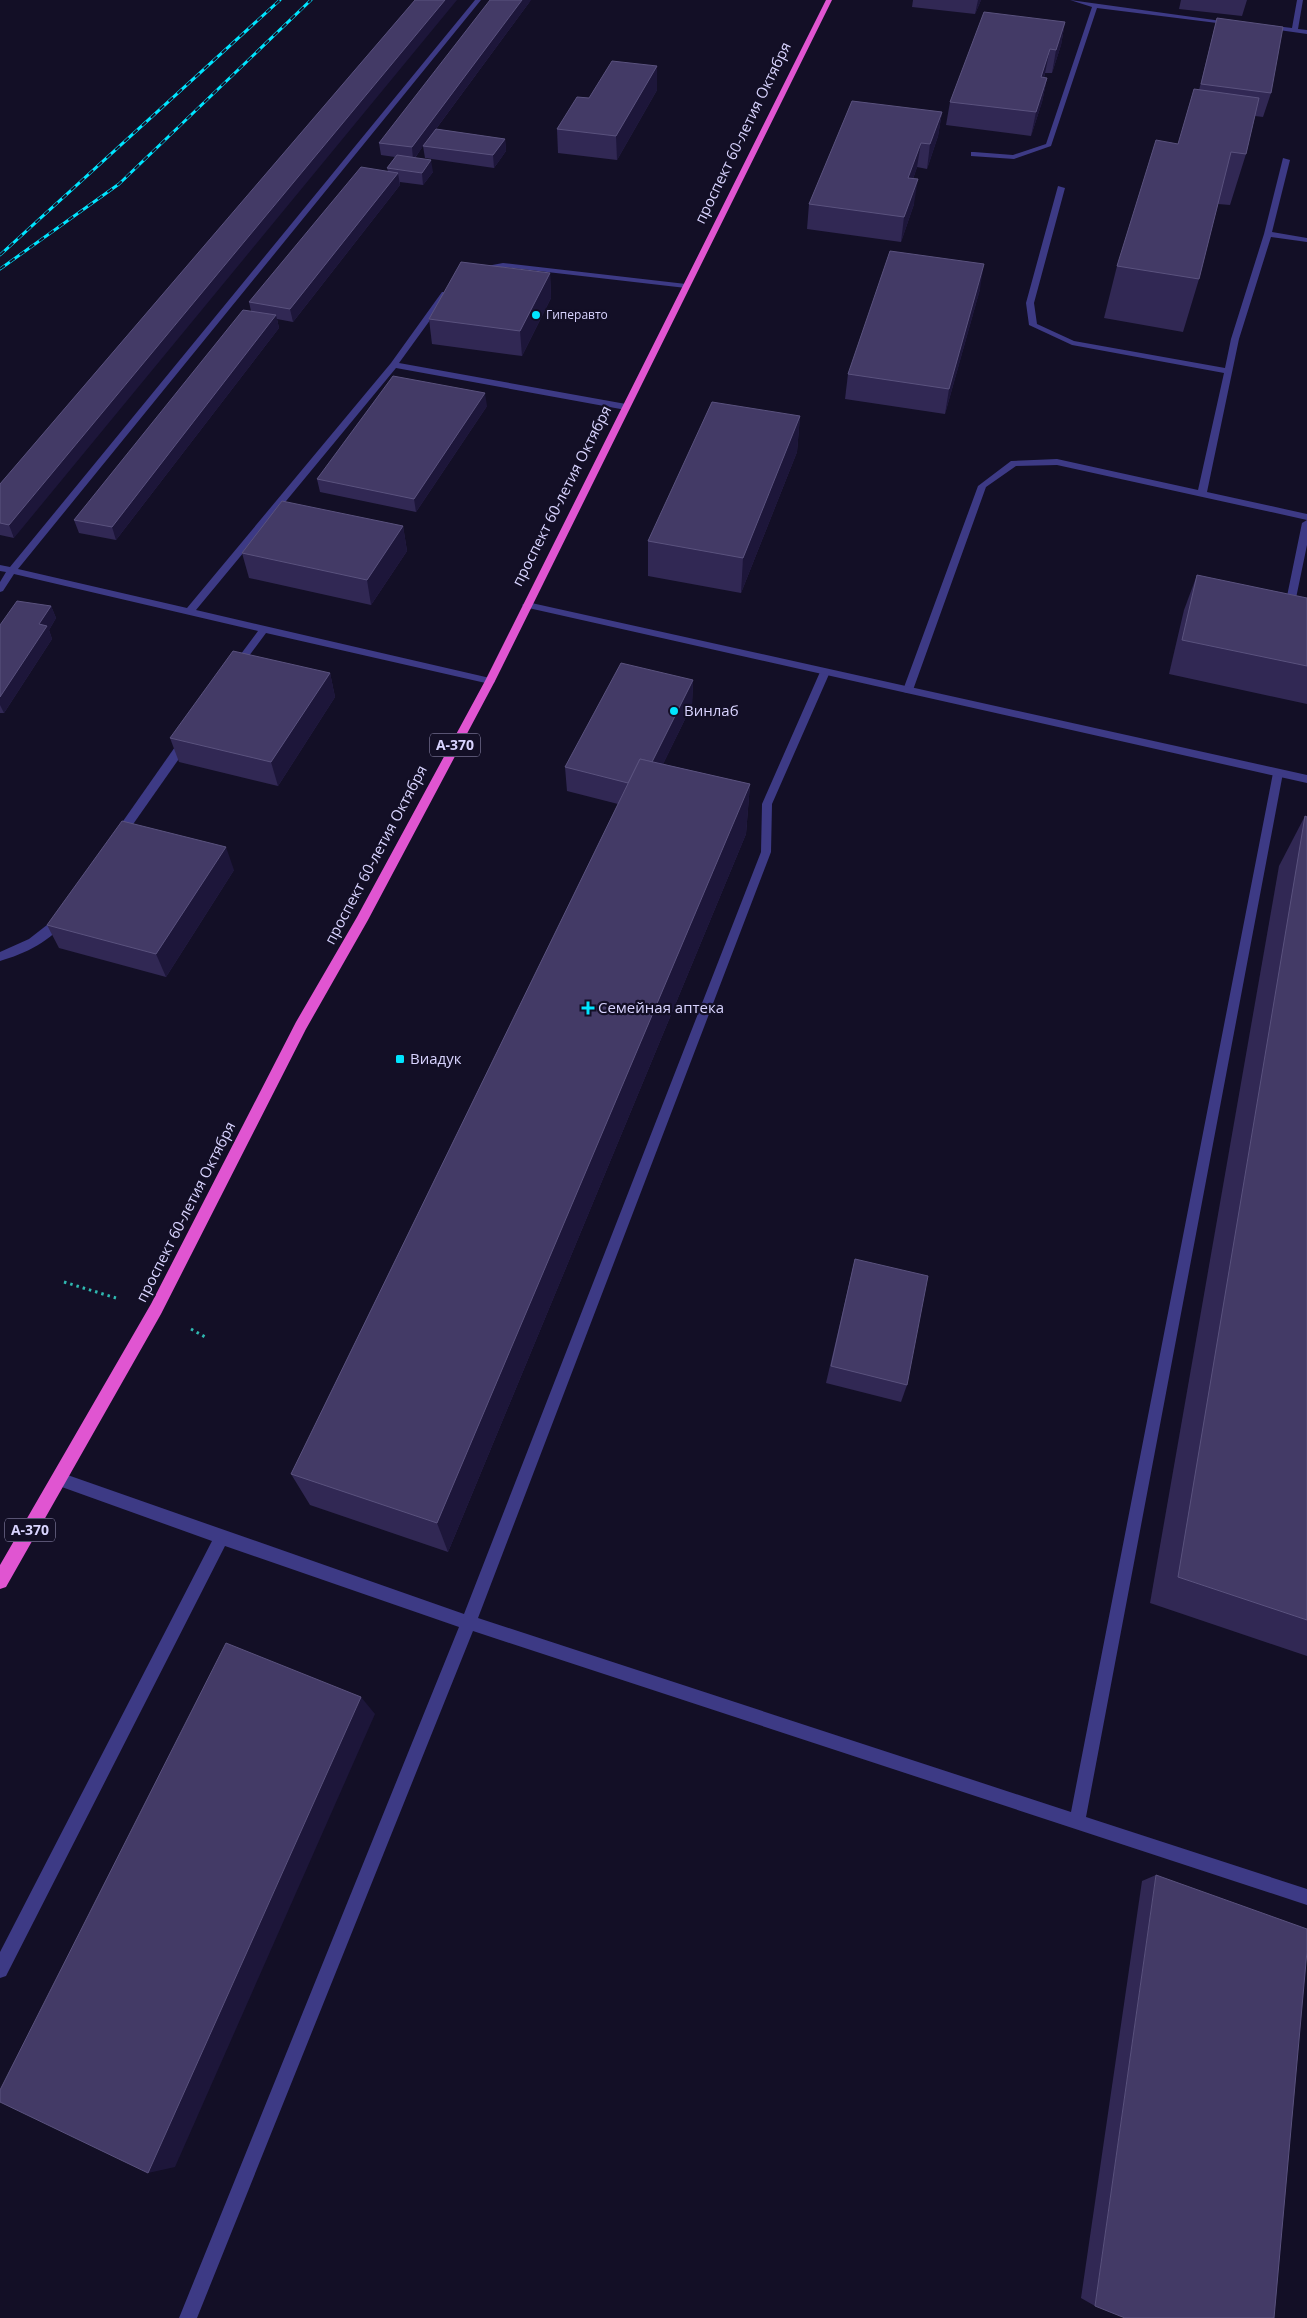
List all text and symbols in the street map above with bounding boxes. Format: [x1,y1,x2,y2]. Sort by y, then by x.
street label: проспект 60-летия Октября [689,38,795,227]
place label: Гиперавто [546,306,608,323]
marker: Гиперавто [530,309,542,321]
street label: проспект 60-летия Октября [507,402,615,589]
place label: Винлаб [684,700,739,720]
marker: Винлаб [668,705,680,717]
road number: А-370 [430,734,480,756]
street label: проспект 60-летия Октября [319,761,431,948]
place label: Семейная аптека [598,997,724,1017]
marker: Семейная аптека [582,1002,594,1014]
place label: Виадук [410,1048,462,1068]
marker: Виадук [394,1053,406,1065]
street label: проспект 60-летия Октября [131,1118,239,1305]
road number: А-370 [5,1518,55,1542]

